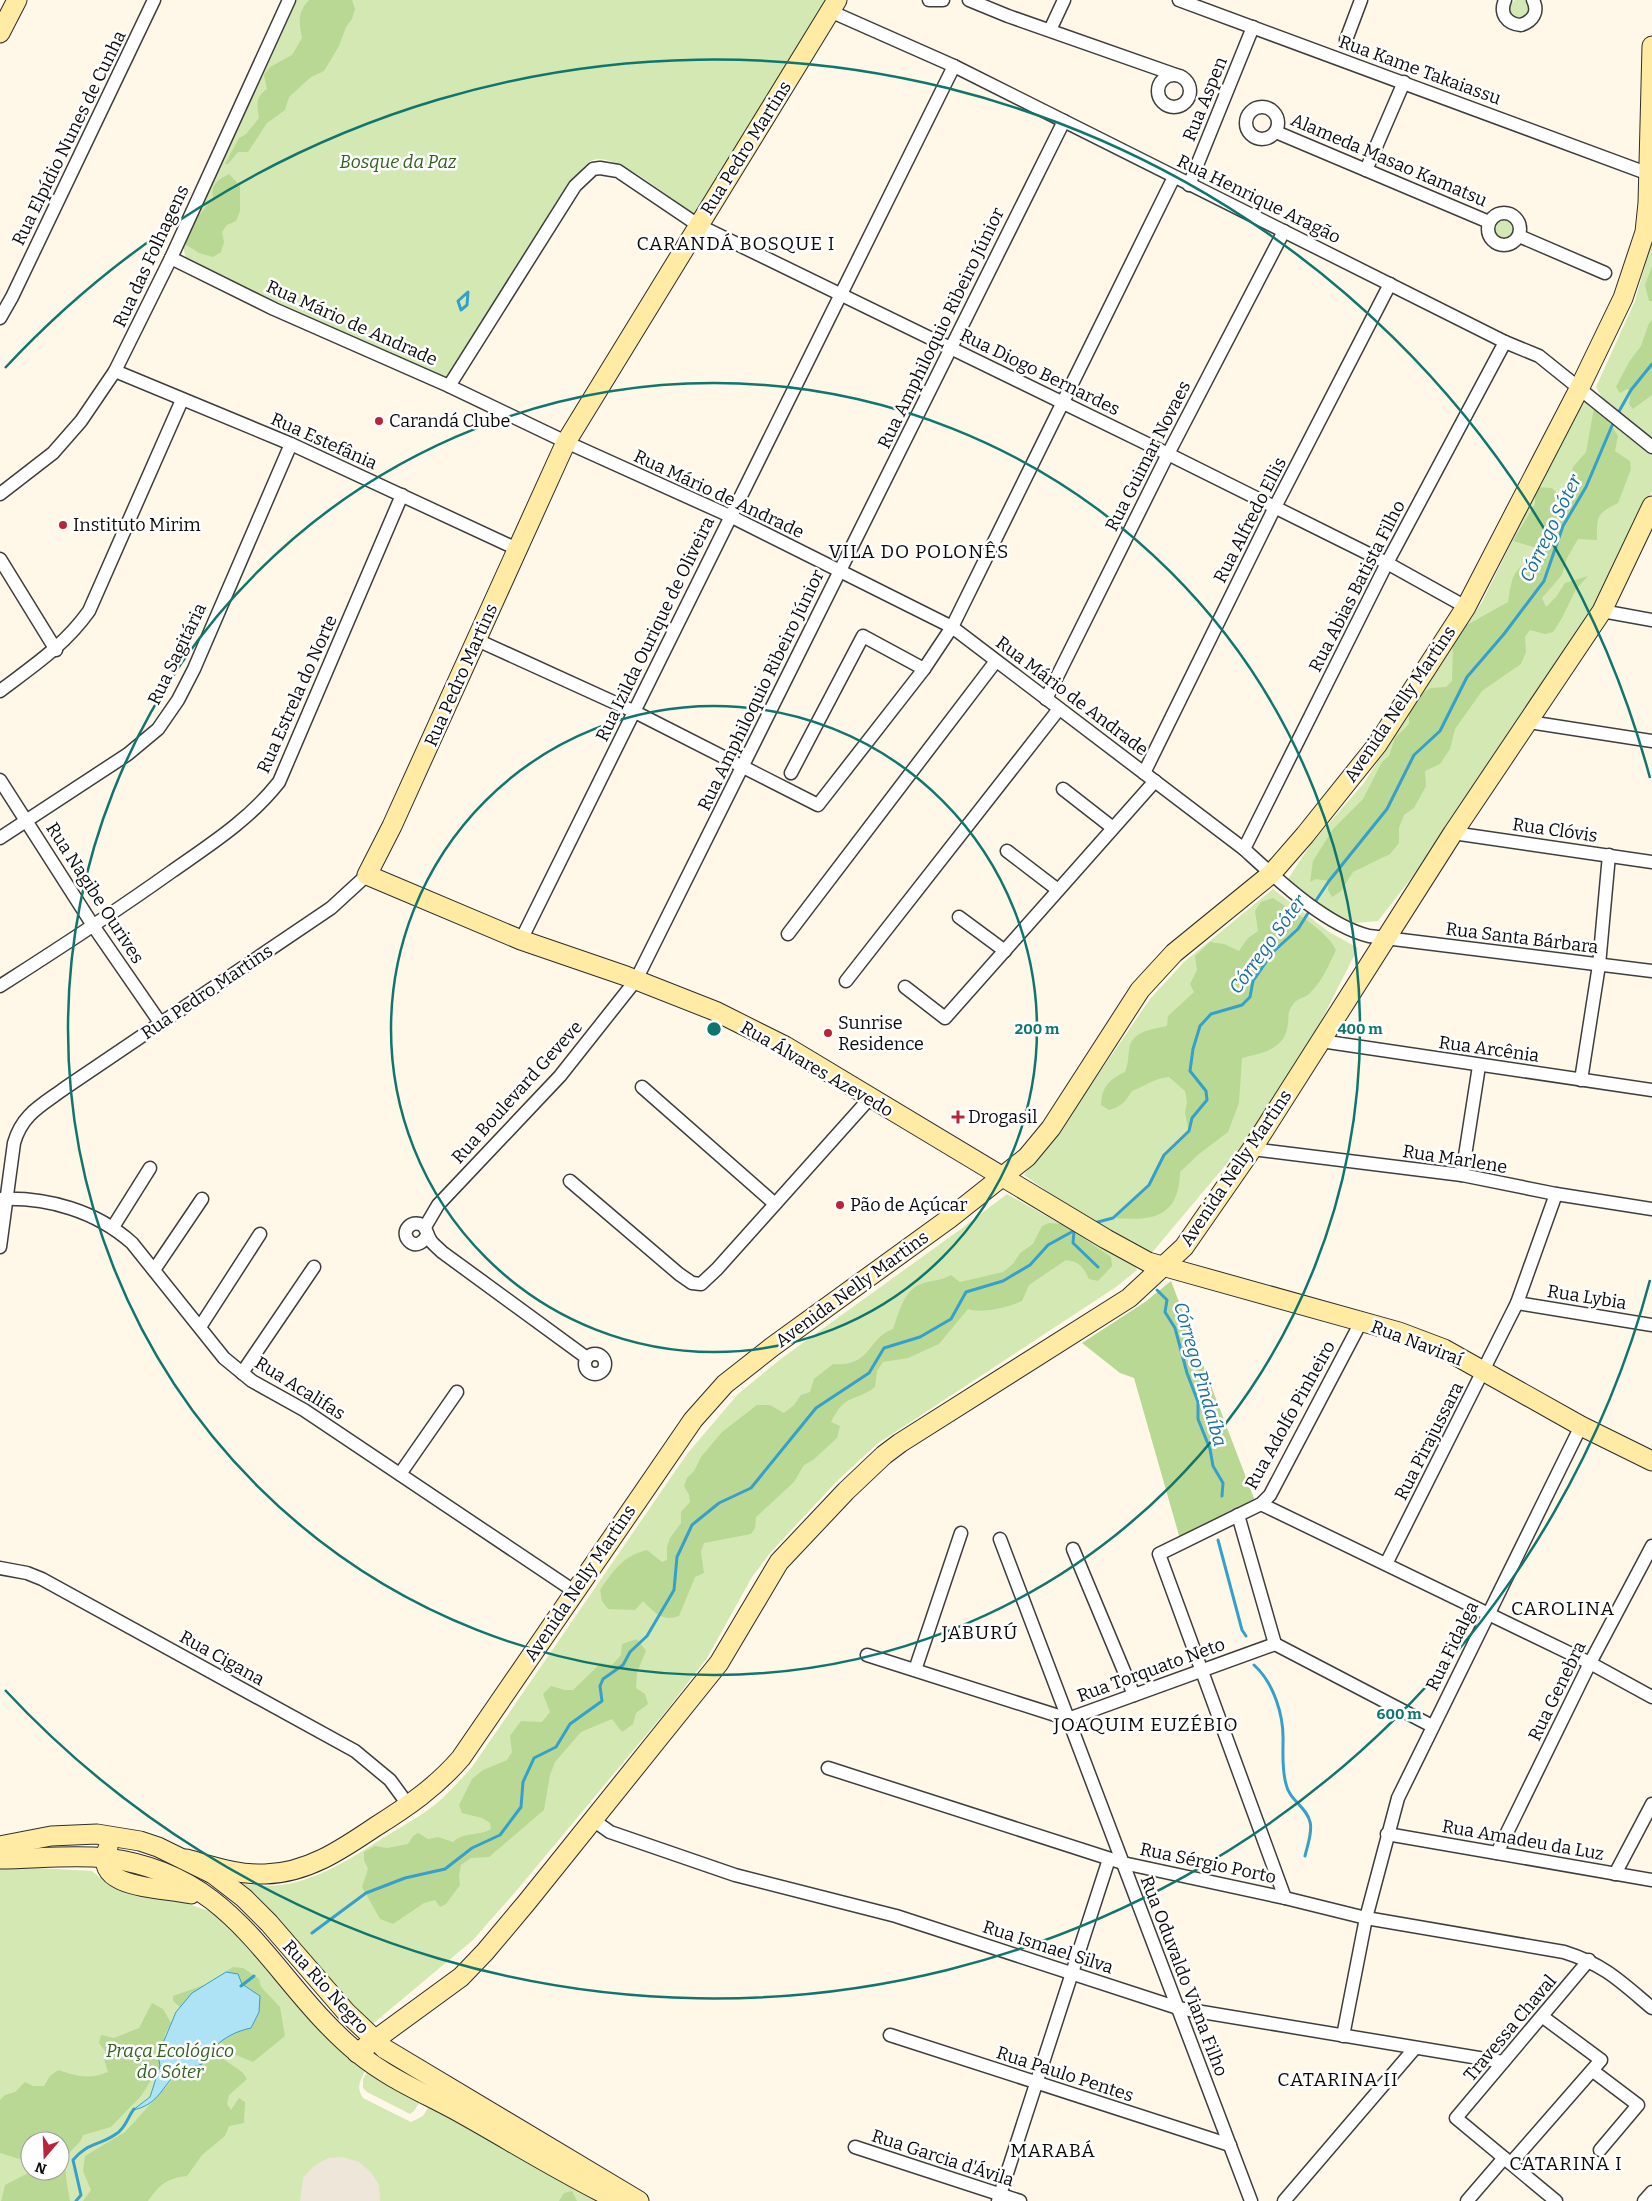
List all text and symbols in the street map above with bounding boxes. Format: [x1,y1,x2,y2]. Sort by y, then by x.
street label: Rua Elpídio Nunes de Cunha [7,27,131,249]
street label: Rua Kame Takaiassu [1336,30,1504,110]
street label: Rua Aspen [1178,53,1232,144]
street label: Rua Pedro Martins [696,77,796,219]
street label: Alameda Masao Kamatsu [1288,109,1490,211]
street label: Rua Henrique Aragão [1174,150,1344,248]
park label: Bosque da Paz [339,151,457,173]
street label: Rua das Folhagens [108,181,194,331]
street label: Rua Amphiloquio Ribeiro Júnior [873,204,1009,452]
district label: CARANDÁ BOSQUE I [636,232,836,255]
street label: Rua Mário de Andrade [263,275,441,371]
street label: Rua Diogo Bernardes [956,324,1124,420]
street label: Rua Guimar Novaes [1101,377,1195,535]
street label: Rua Estefânia [267,408,381,474]
place label: Carandá Clube [389,410,510,432]
marker: Carandá Clube [373,415,385,427]
street label: Rua Mário de Andrade [630,445,808,543]
street label: Rua Alfredo Ellis [1209,454,1291,586]
water label: Córrego Sóter [1515,470,1587,586]
street label: Rua Abias Batista Filho [1304,497,1410,675]
street label: Rua Izilda Ourique de Oliveira [591,513,719,745]
place label: Instituto Mirim [73,514,201,536]
marker: Instituto Mirim [57,519,69,531]
district label: VILA DO POLONÊS [829,540,1009,563]
street label: Rua Amphiloquio Ribeiro Júnior [693,566,829,814]
street label: Rua Sagitária [143,599,211,708]
street label: Rua Pedro Martins [420,600,502,750]
street label: Rua Estrela do Norte [252,611,342,777]
street label: Avenida Nelly Martins [1339,622,1461,786]
street label: Rua Mário de Andrade [991,632,1153,760]
street label: Rua Clóvis [1511,813,1599,847]
street label: Rua Nagibe Ourives [41,818,149,968]
water label: Córrego Sóter [1224,889,1312,998]
street label: Rua Santa Bárbara [1444,918,1600,958]
street label: Rua Pedro Martins [137,940,277,1044]
place label: Sunrise Residence [838,1012,924,1055]
street label: Rua Boulevard Geveve [447,1016,587,1168]
street label: Rua Álvares Azevedo [737,1016,897,1122]
centre of rings [705,1020,723,1038]
text: 200 m [1015,1020,1060,1038]
text: 400 m [1337,1020,1383,1038]
marker: Sunrise Residence [822,1027,834,1039]
street label: Rua Arcênia [1437,1031,1541,1067]
street label: Avenida Nelly Martins [1175,1086,1297,1250]
place label: Drogasil [968,1106,1037,1128]
marker: Drogasil [952,1111,964,1123]
street label: Rua Marlene [1401,1140,1509,1178]
place label: Pão de Açúcar [850,1194,967,1216]
marker: Pão de Açúcar [834,1199,846,1211]
street label: Avenida Nelly Martins [771,1226,933,1352]
street label: Rua Lybia [1546,1280,1628,1314]
water label: Córrego Pindaíba [1169,1299,1232,1449]
street label: Rua Naviraí [1368,1315,1467,1371]
street label: Rua Adolfo Pinheiro [1240,1337,1340,1493]
street label: Rua Acalifas [251,1352,349,1424]
street label: Rua Pirajussara [1390,1378,1468,1504]
street label: Avenida Nelly Martins [519,1501,641,1665]
district label: CAROLINA [1511,1597,1615,1620]
street label: Rua Fidalga [1421,1598,1483,1694]
district label: JABURÚ [941,1621,1018,1644]
street label: Rua Cigana [176,1626,268,1690]
street label: Rua Torquato Neto [1074,1633,1228,1707]
street label: Rua Genebra [1523,1637,1591,1744]
text: 600 m [1377,1705,1422,1723]
district label: JOAQUIM EUZÉBIO [1052,1713,1239,1736]
street label: Rua Amadeu da Luz [1440,1815,1606,1865]
street label: Rua Sérgio Porto [1138,1838,1278,1888]
street label: Rua Oduvaldo Viana Filho [1136,1873,1232,2079]
street label: Rua Ismael Silva [980,1916,1116,1978]
street label: Rua Rio Negro [278,1936,374,2038]
street label: Travessa Chaval [1459,1970,1561,2086]
park label: Praça Ecológico do Sóter [106,2040,234,2083]
street label: Rua Paulo Pentes [994,2041,1136,2107]
district label: CATARINA II [1277,2068,1399,2091]
street label: Rua Garcia d'Ávila [869,2125,1017,2191]
north arrow [20,2131,70,2181]
district label: MARABÁ [1010,2139,1096,2162]
district label: CATARINA I [1509,2152,1623,2175]
text: N [33,2158,49,2178]

